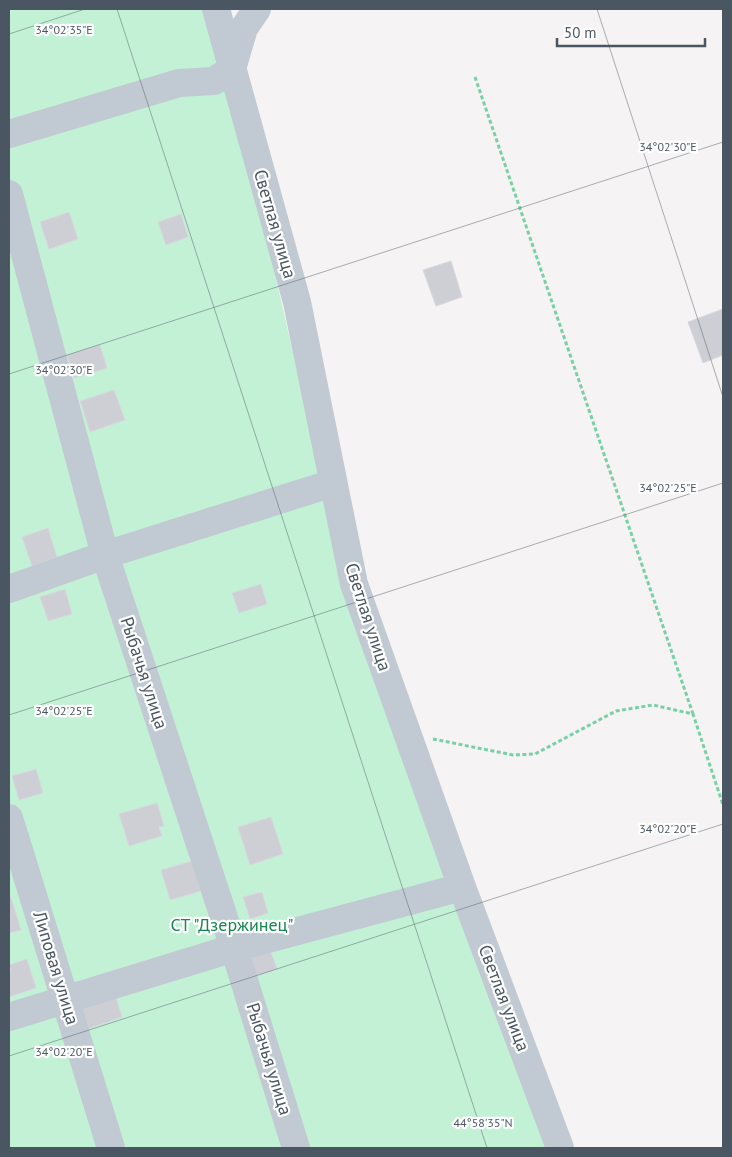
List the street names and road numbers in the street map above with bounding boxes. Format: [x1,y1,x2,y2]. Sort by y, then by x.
street label: Светлая улица [249,167,302,281]
street label: Светлая улица [340,560,397,674]
street label: Рыбачья улица [116,614,173,732]
street label: Липовая улица [28,907,85,1027]
street label: Светлая улица [474,941,535,1054]
street label: Рыбачья улица [241,1000,297,1118]

